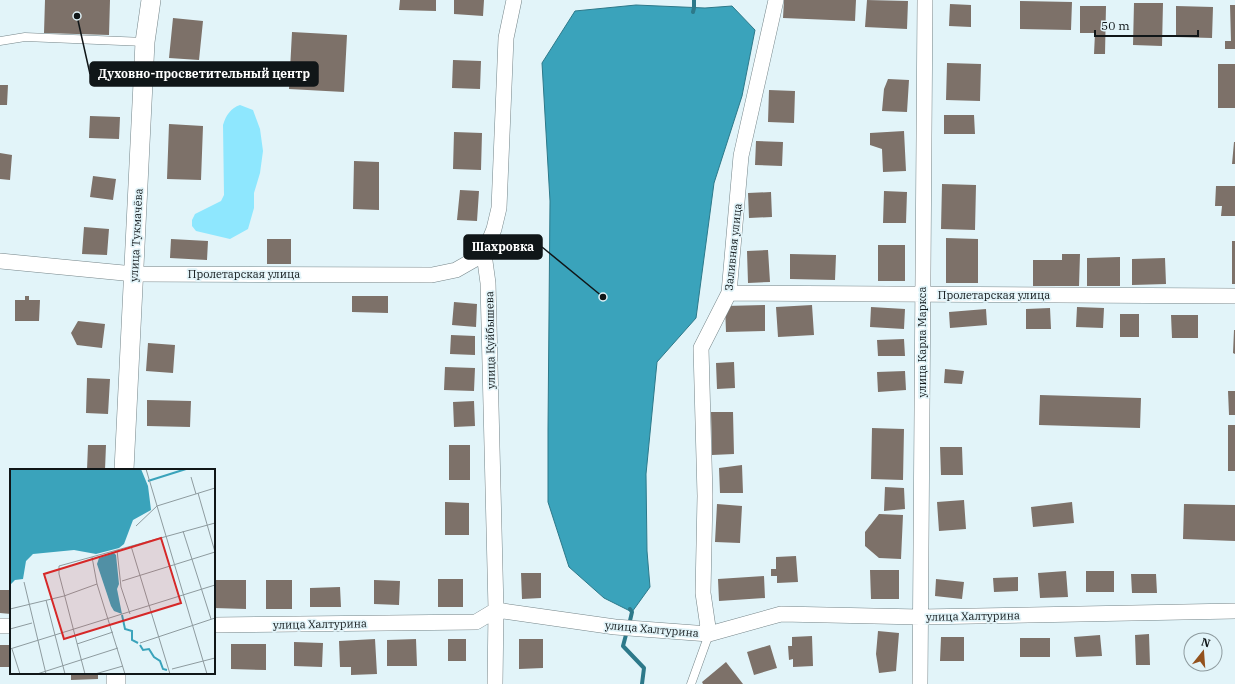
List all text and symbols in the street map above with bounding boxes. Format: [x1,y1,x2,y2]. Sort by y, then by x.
scale bar [1095,12,1198,38]
text: 50 m [1101,18,1130,33]
callout: Духовно-просветительный центр [90,62,318,86]
text: Духовно-просветительный центр [98,66,310,81]
street label: улица Тукмачёва [127,188,145,282]
street label: Заливная улица [721,203,745,291]
callout: Шахровка [464,235,542,259]
text: Шахровка [472,239,534,254]
street label: Пролетарская улица [188,267,300,281]
street label: улица Карла Маркса [915,287,929,397]
street label: Пролетарская улица [938,288,1050,302]
street label: улица Куйбышева [482,291,498,389]
inset map [10,469,215,674]
street label: улица Халтурина [926,608,1020,624]
street label: улица Халтурина [273,616,367,632]
street label: улица Халтурина [605,618,699,640]
north arrow [1183,632,1223,672]
text: N [1200,634,1212,650]

